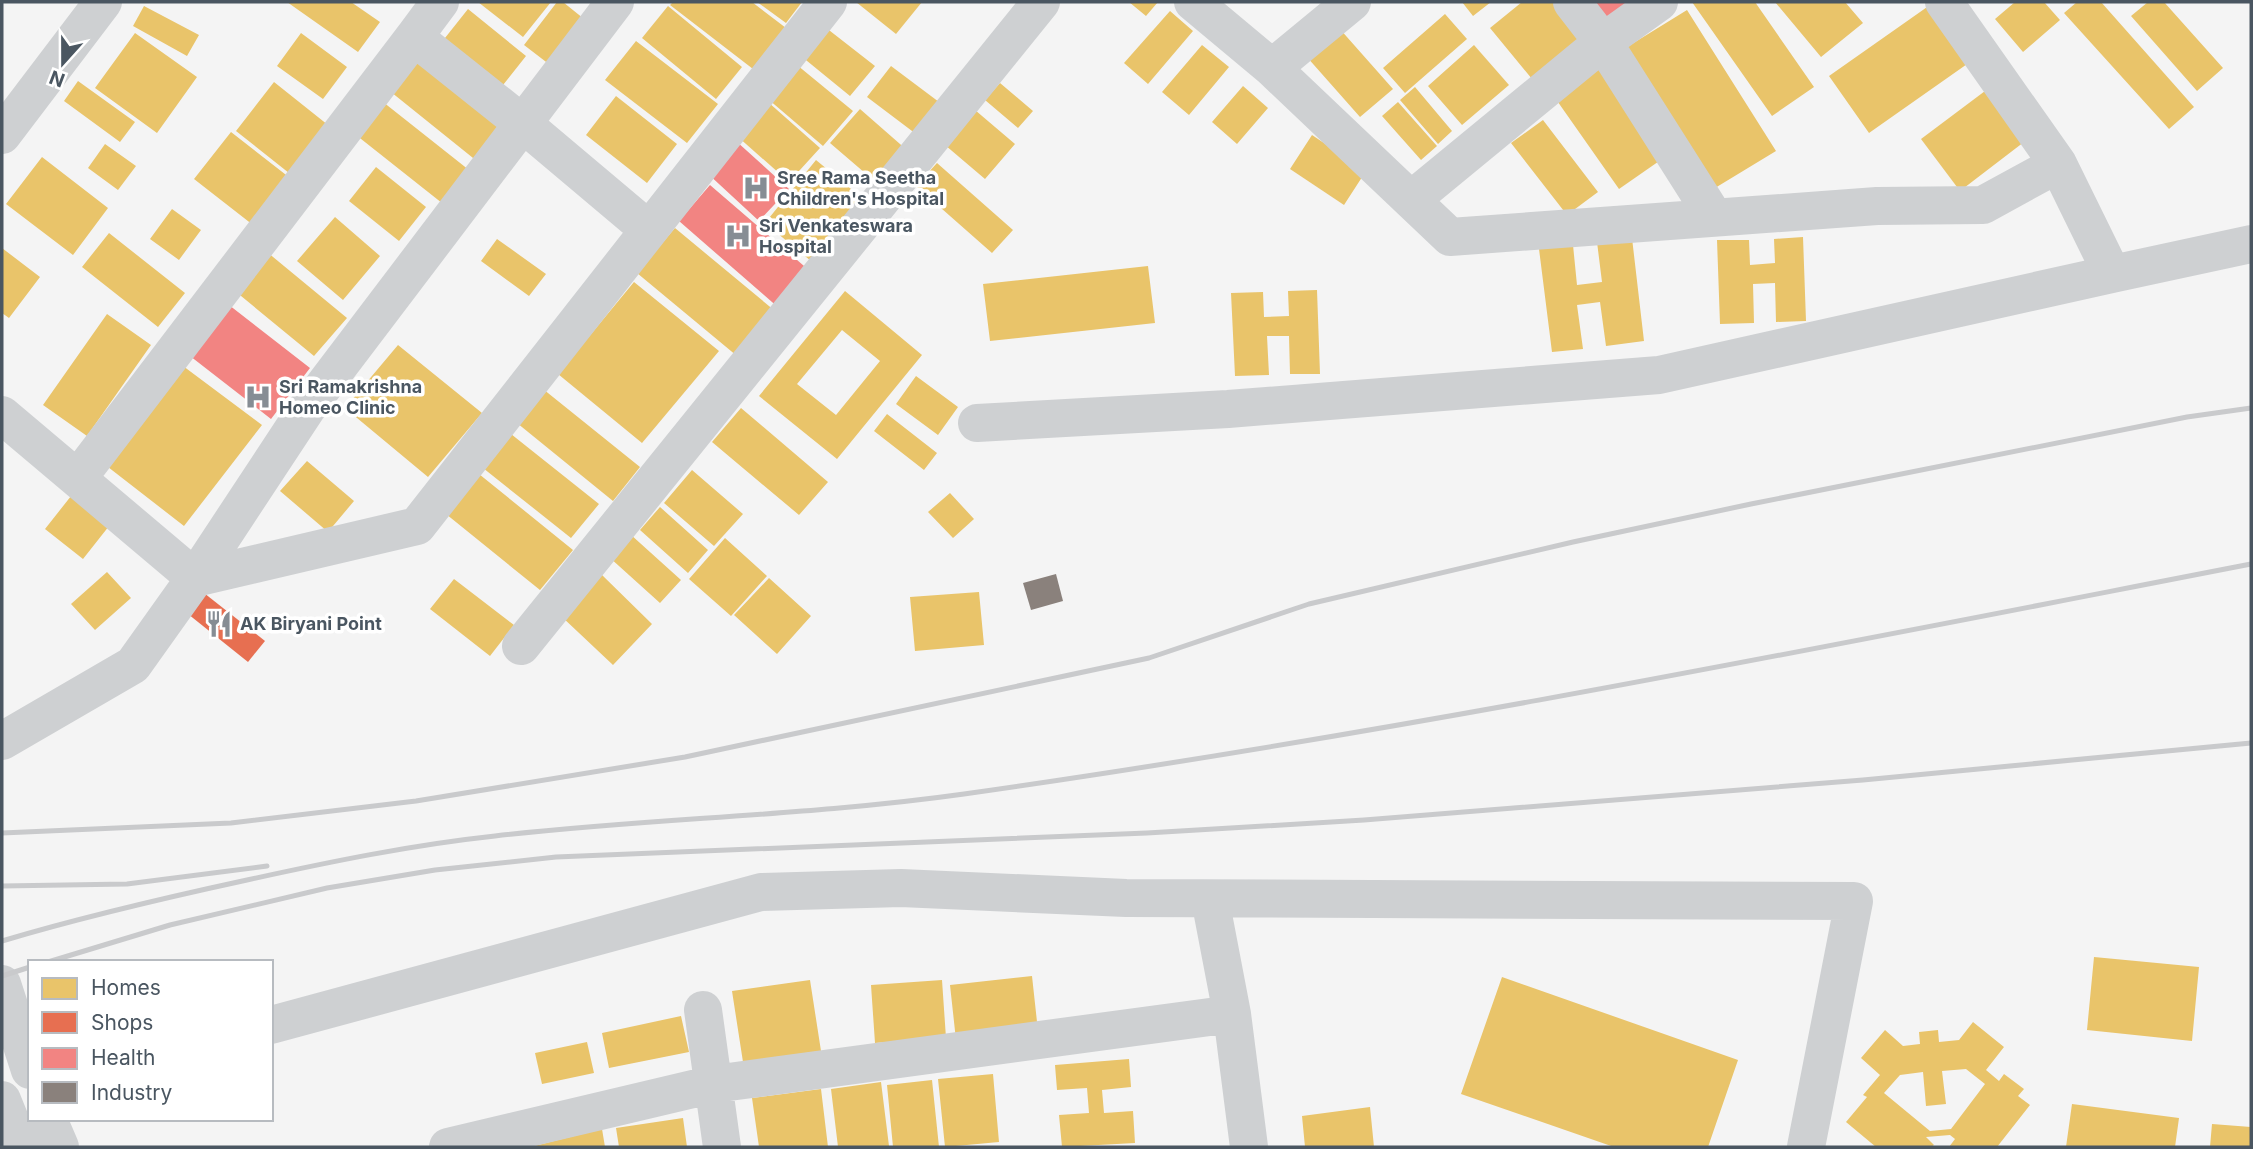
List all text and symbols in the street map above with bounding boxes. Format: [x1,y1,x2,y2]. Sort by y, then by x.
north arrow [28,28,98,98]
text: N [46,65,68,92]
place label: Sree Rama Seetha Children's Hospital [777,167,944,209]
hospital icon: Sree Rama Seetha Children's Hospital [741,173,771,203]
place label: Sri Venkateswara Hospital [759,215,913,257]
hospital icon: Sri Venkateswara Hospital [723,221,753,251]
place label: Sri Ramakrishna Homeo Clinic [279,376,422,418]
hospital icon: Sri Ramakrishna Homeo Clinic [243,382,273,412]
restaurant icon: AK Biryani Point [204,609,234,639]
place label: AK Biryani Point [240,613,382,634]
legend [28,960,273,1121]
text: Homes [91,975,161,1000]
text: Shops [91,1010,153,1035]
text: Health [91,1045,156,1070]
text: Industry [91,1080,173,1105]

